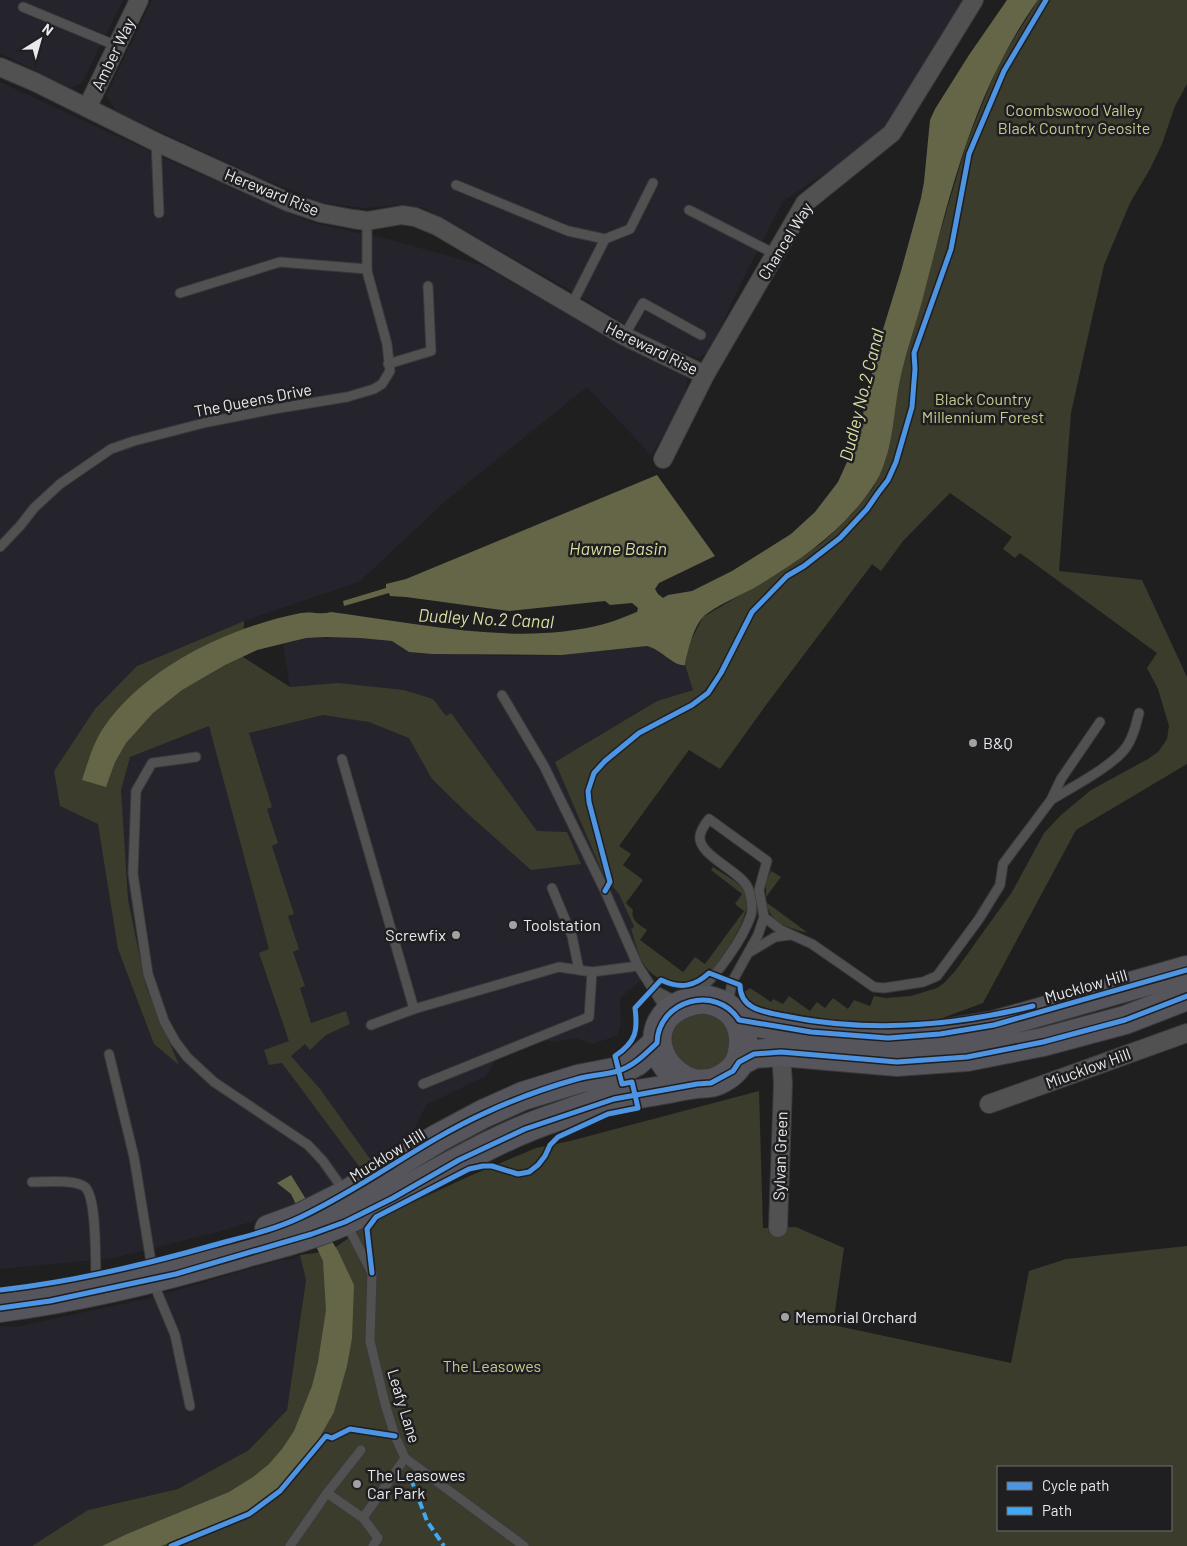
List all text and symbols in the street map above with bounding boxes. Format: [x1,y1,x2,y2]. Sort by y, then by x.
street label: Amber Way [87,14,138,93]
north arrow [15,15,65,65]
text: N [39,20,57,39]
park label: Coombswood Valley Black Country Geosite [998,100,1150,137]
street label: Hereward Rise [222,164,322,219]
street label: Chancel Way [753,198,816,283]
street label: Hereward Rise [603,317,701,378]
water label: Dudley No.2 Canal [834,326,888,463]
street label: The Queens Drive [193,379,313,420]
park label: Black Country Millennium Forest [922,389,1044,426]
water label: Hawne Basin [569,537,667,559]
water label: Dudley No.2 Canal [418,603,554,633]
place label: B&Q [983,733,1013,752]
marker: B&Q [967,737,979,749]
place label: Toolstation [523,915,601,934]
marker: Toolstation [507,919,519,931]
place label: Screwfix [385,925,446,944]
marker: Screwfix [450,929,462,941]
street label: Mucklow Hill [1042,965,1129,1006]
street label: Miucklow Hill [1043,1043,1133,1092]
street label: Sylvan Green [768,1111,791,1201]
street label: Mucklow Hill [346,1124,428,1185]
place label: Memorial Orchard [795,1307,917,1326]
marker: Memorial Orchard [779,1311,791,1323]
park label: The Leasowes [443,1356,541,1375]
street label: Leafy Lane [384,1367,425,1445]
place label: The Leasowes Car Park [367,1465,466,1502]
legend [997,1466,1172,1531]
text: Cycle path [1042,1476,1109,1494]
marker: The Leasowes Car Park [351,1478,363,1490]
text: Path [1042,1501,1072,1519]

